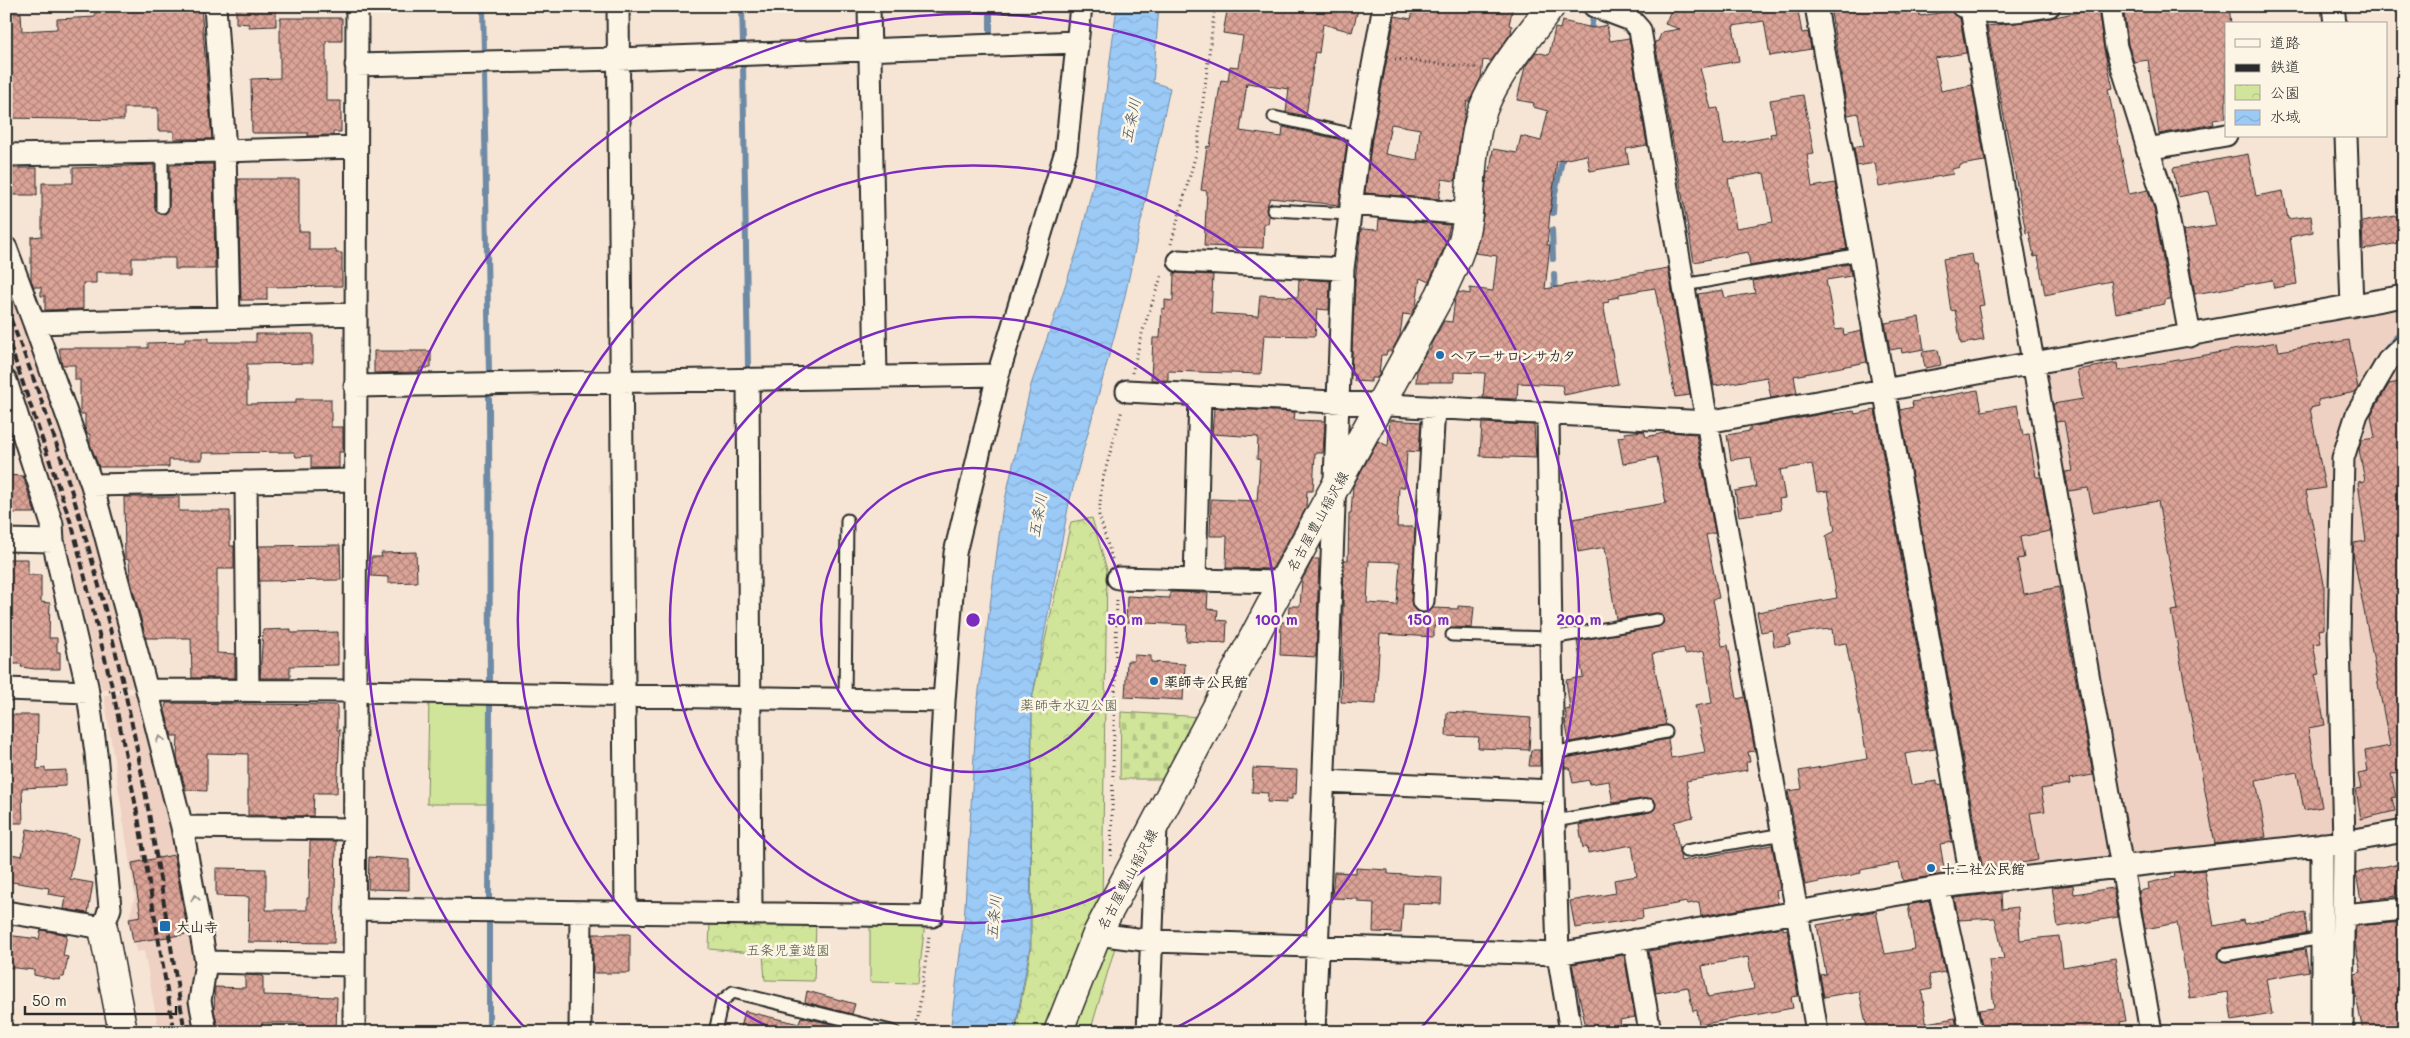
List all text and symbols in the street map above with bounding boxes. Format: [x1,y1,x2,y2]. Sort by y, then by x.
legend [2225,22,2388,138]
text: 道路 [2270,32,2300,52]
text: 鉄道 [2270,56,2300,76]
text: 公園 [2270,82,2300,102]
water label: 五条川 [1116,96,1144,144]
text: 水域 [2270,106,2300,126]
place label: ヘアーサロンサカタ [1450,346,1576,365]
marker: ヘアーサロンサカタ [1434,349,1446,361]
street label: 名古屋豊山稲沢線 [1282,467,1352,575]
water label: 五条川 [1023,491,1051,539]
text: 50 m [1107,609,1143,629]
text: 100 m [1254,609,1298,629]
text: 150 m [1407,609,1449,629]
text: 200 m [1557,609,1602,629]
centre of rings [964,611,982,629]
place label: 薬師寺公民館 [1164,672,1248,691]
marker: 薬師寺公民館 [1148,675,1160,687]
park label: 薬師寺水辺公園 [1020,695,1118,714]
one-way arrow [155,734,166,743]
street label: 名古屋豊山稲沢線 [1092,825,1162,933]
place label: 十二社公民館 [1941,859,2025,878]
marker: 十二社公民館 [1925,862,1937,874]
one-way arrow [190,893,200,902]
water label: 五条川 [981,894,1005,940]
place label: 大山寺 [176,917,218,936]
marker: 大山寺 [158,919,172,933]
park label: 五条児童遊園 [746,940,830,959]
scale bar [25,983,176,1015]
text: 50 m [32,990,67,1010]

